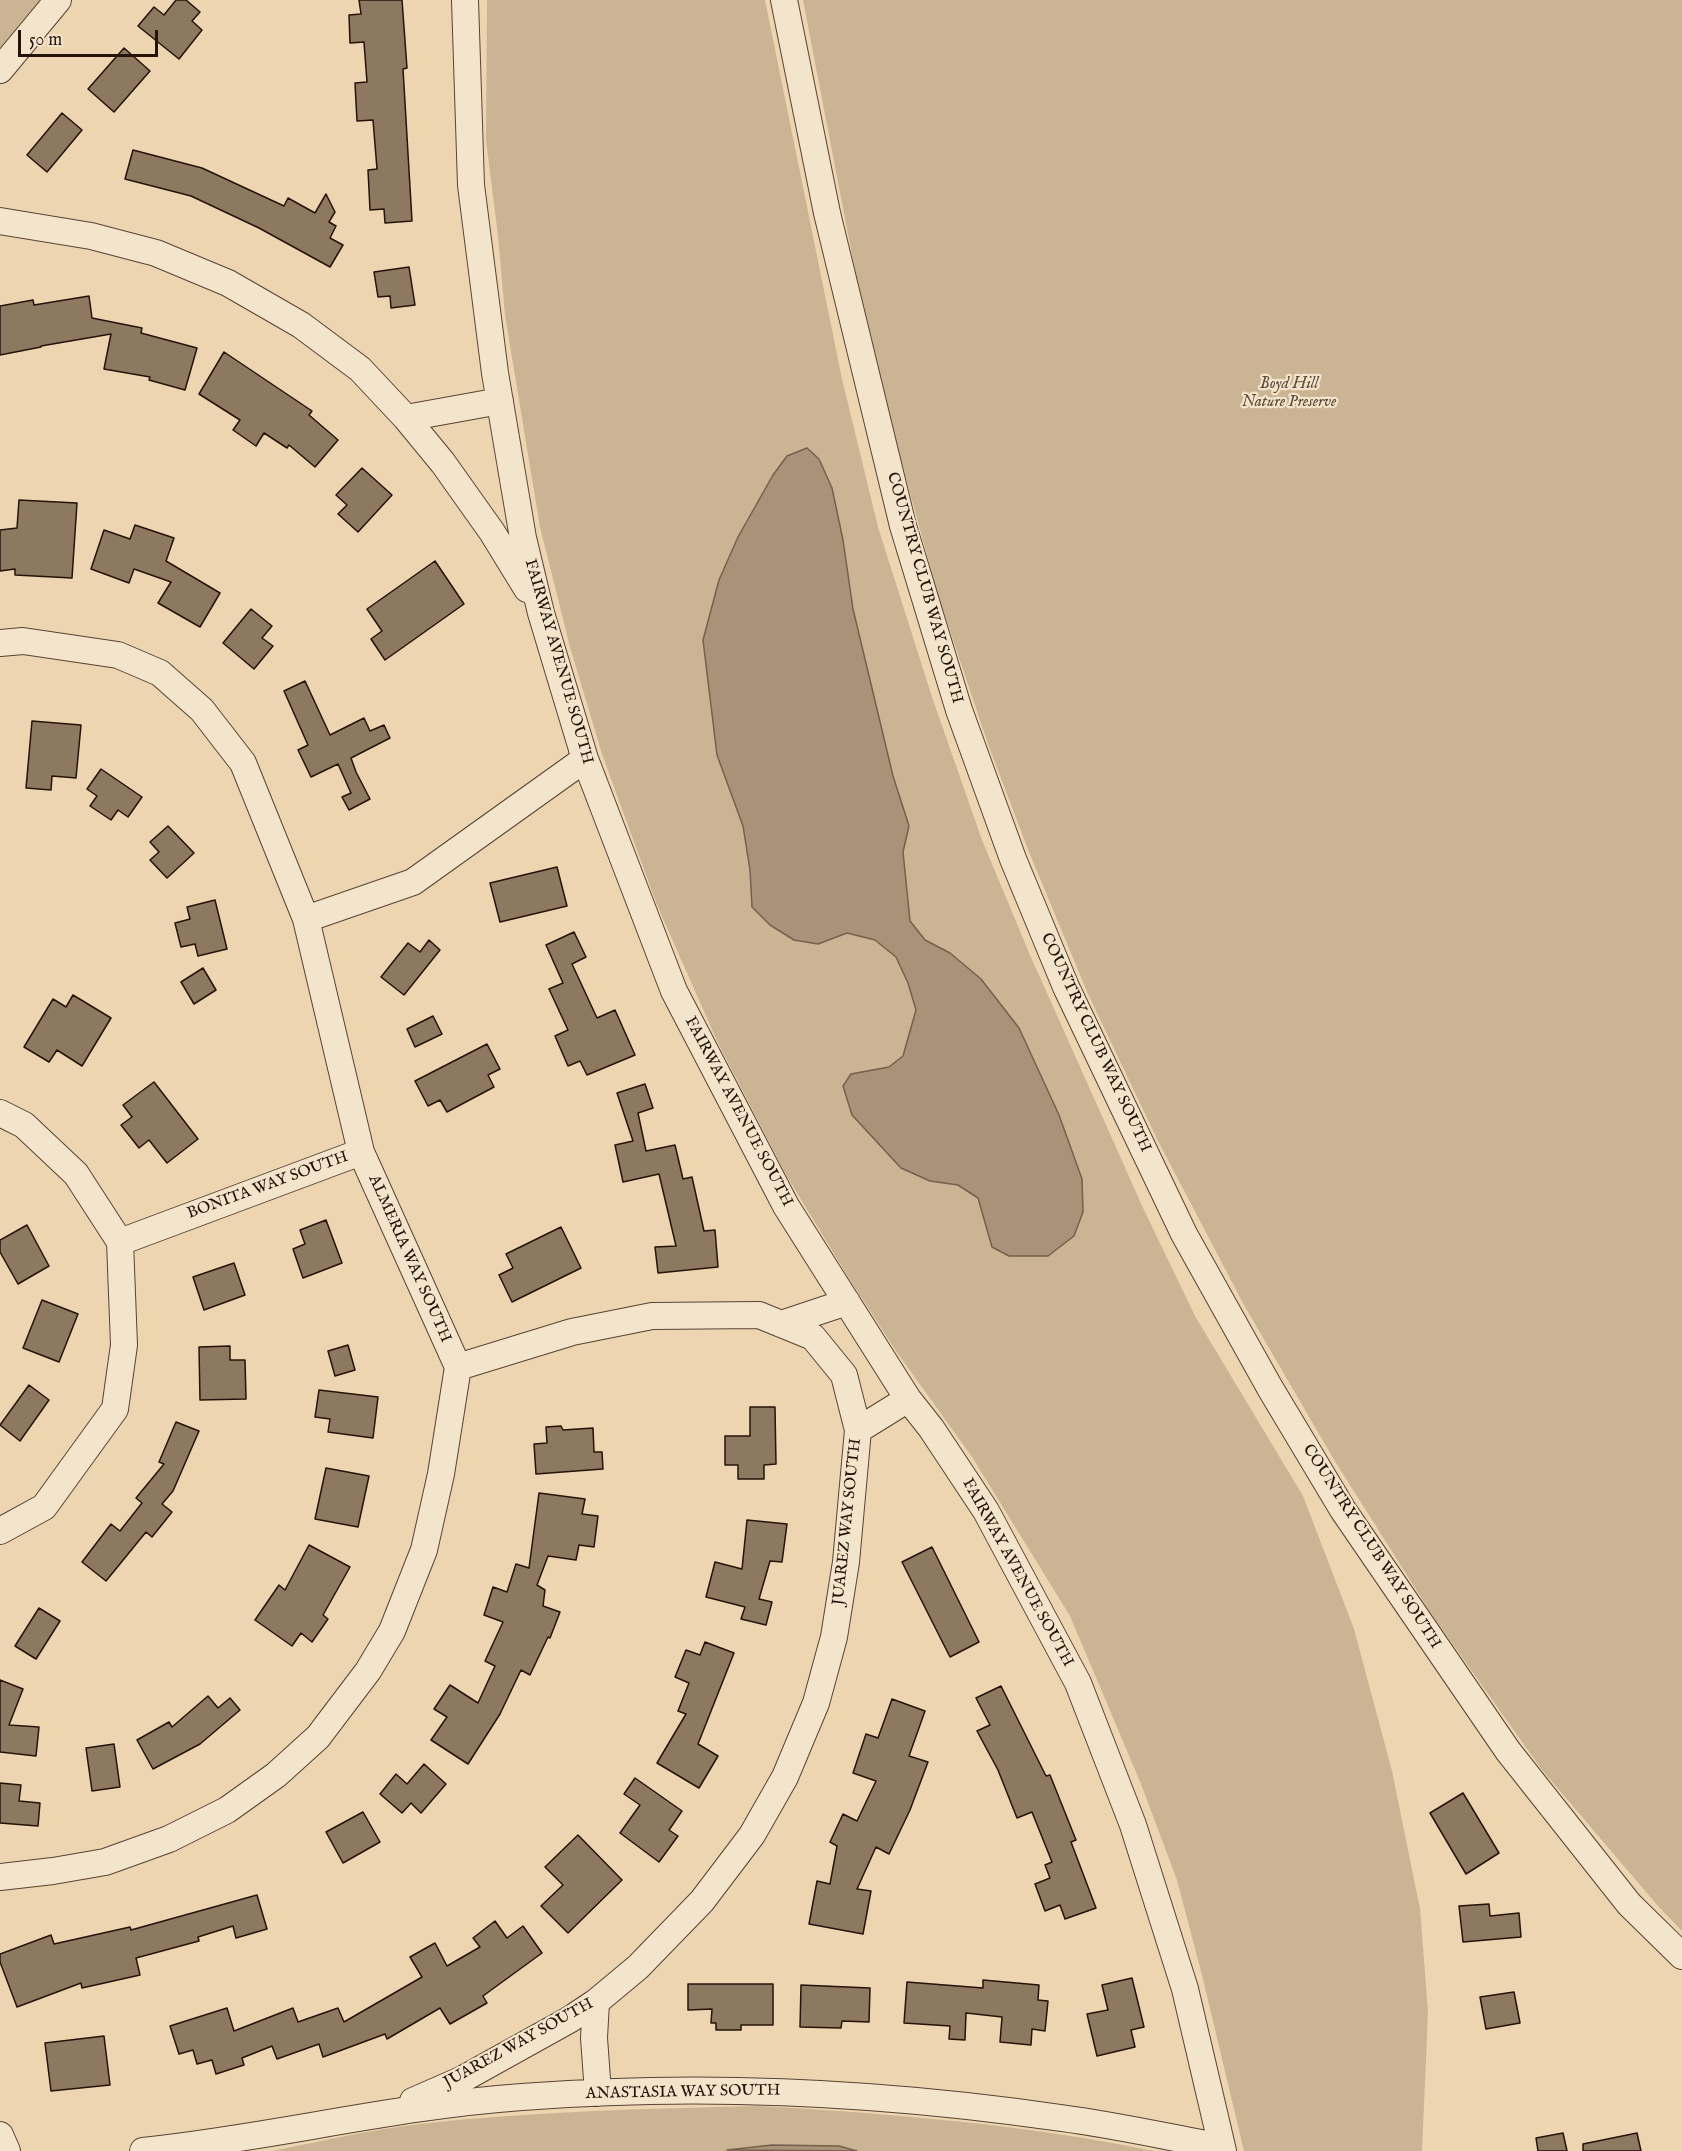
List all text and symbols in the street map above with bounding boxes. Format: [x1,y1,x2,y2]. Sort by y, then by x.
scale bar [21,18,160,56]
text: 50 m [29,29,62,52]
park label: Boyd Hill Nature Preserve [1242,375,1336,413]
street label: COUNTRY CLUB WAY SOUTH [882,470,966,706]
street label: FAIRWAY AVENUE SOUTH [519,557,597,767]
street label: COUNTRY CLUB WAY SOUTH [1036,930,1154,1156]
street label: FAIRWAY AVENUE SOUTH [680,1014,796,1210]
street label: BONITA WAY SOUTH [185,1148,351,1224]
street label: ALMERIA WAY SOUTH [363,1172,455,1346]
street label: JUAREZ WAY SOUTH [830,1437,866,1607]
street label: COUNTRY CLUB WAY SOUTH [1298,1441,1444,1653]
street label: FAIRWAY AVENUE SOUTH [957,1475,1077,1671]
street label: JUAREZ WAY SOUTH [441,1995,597,2093]
street label: ANASTASIA WAY SOUTH [586,2082,780,2104]

